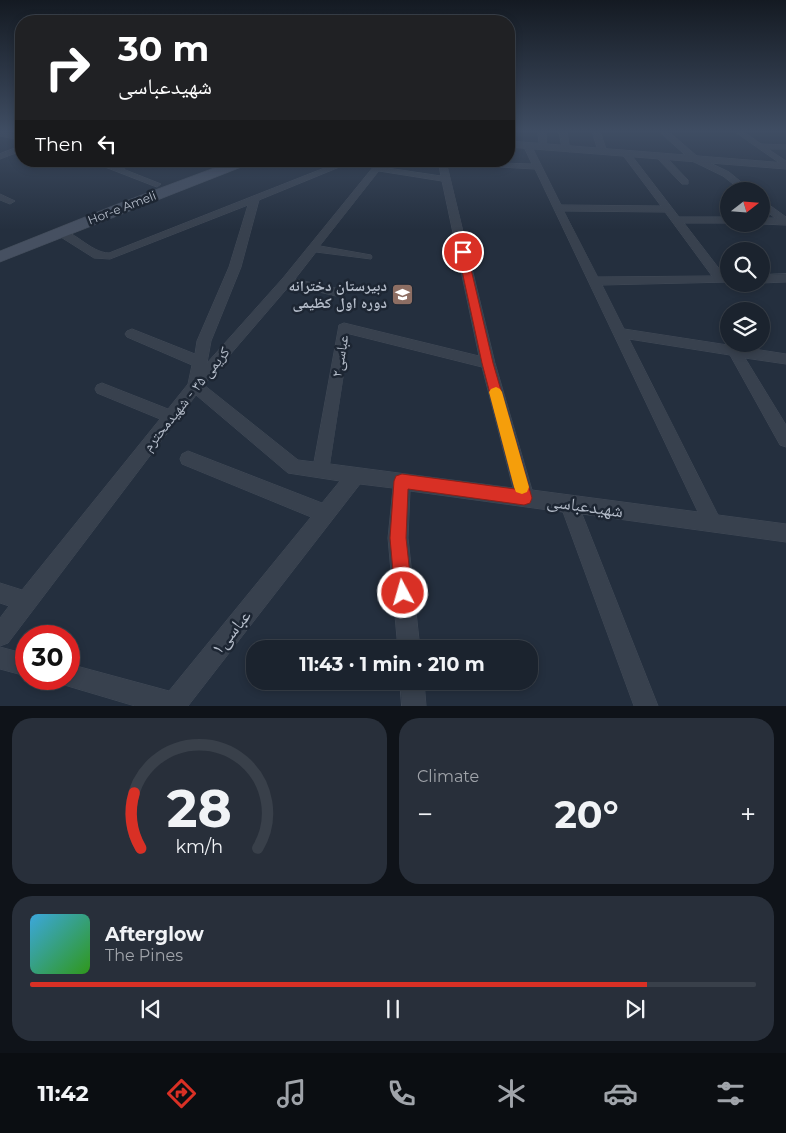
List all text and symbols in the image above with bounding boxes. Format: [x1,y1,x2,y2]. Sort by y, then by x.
text: 30 m [118,27,209,70]
icon: right [35,35,100,100]
text: شهیدعباسی [118,73,212,100]
icon: left [93,130,121,158]
text: Then [35,133,83,156]
north arrow [720,182,770,232]
map controls [720,182,770,352]
street label: Hor-e Ameli [85,188,158,227]
pin [442,231,484,273]
icon: arrive [449,238,477,266]
button: search [720,242,770,292]
place label: دبیرستان دخترانه دوره اول کظیمی [289,276,387,312]
school or university icon: دبیرستان دخترانه دوره اول کظیمی [391,283,415,307]
button: layers [720,302,770,352]
street label: عباسی۲ [326,333,354,379]
street label: کریمی ۳۵ - شهیدمحترم [138,343,234,455]
street label: شهیدعباسی [545,490,625,522]
position arrow [376,566,428,618]
street label: عباسی۱ [206,605,256,659]
speed limit sign: 30 [15,625,80,690]
text: 11:43 · 1 min · 210 m [299,653,485,676]
text: Climate [417,767,479,786]
text: 28 [167,777,232,840]
text: 20° [554,791,619,838]
text: − [417,797,433,831]
text: + [740,797,756,831]
text: km/h [176,836,223,857]
text: Afterglow [105,923,204,946]
text: The Pines [105,946,183,965]
icon: previous [137,995,165,1023]
icon: pause [379,995,407,1023]
icon: next [621,995,649,1023]
icon: directions [164,1076,199,1111]
icon: music [274,1076,309,1111]
icon: phone [384,1076,419,1111]
icon: climate [494,1076,529,1111]
icon: car [603,1076,638,1111]
icon: filters [713,1076,748,1111]
text: 11:42 [37,1080,89,1107]

